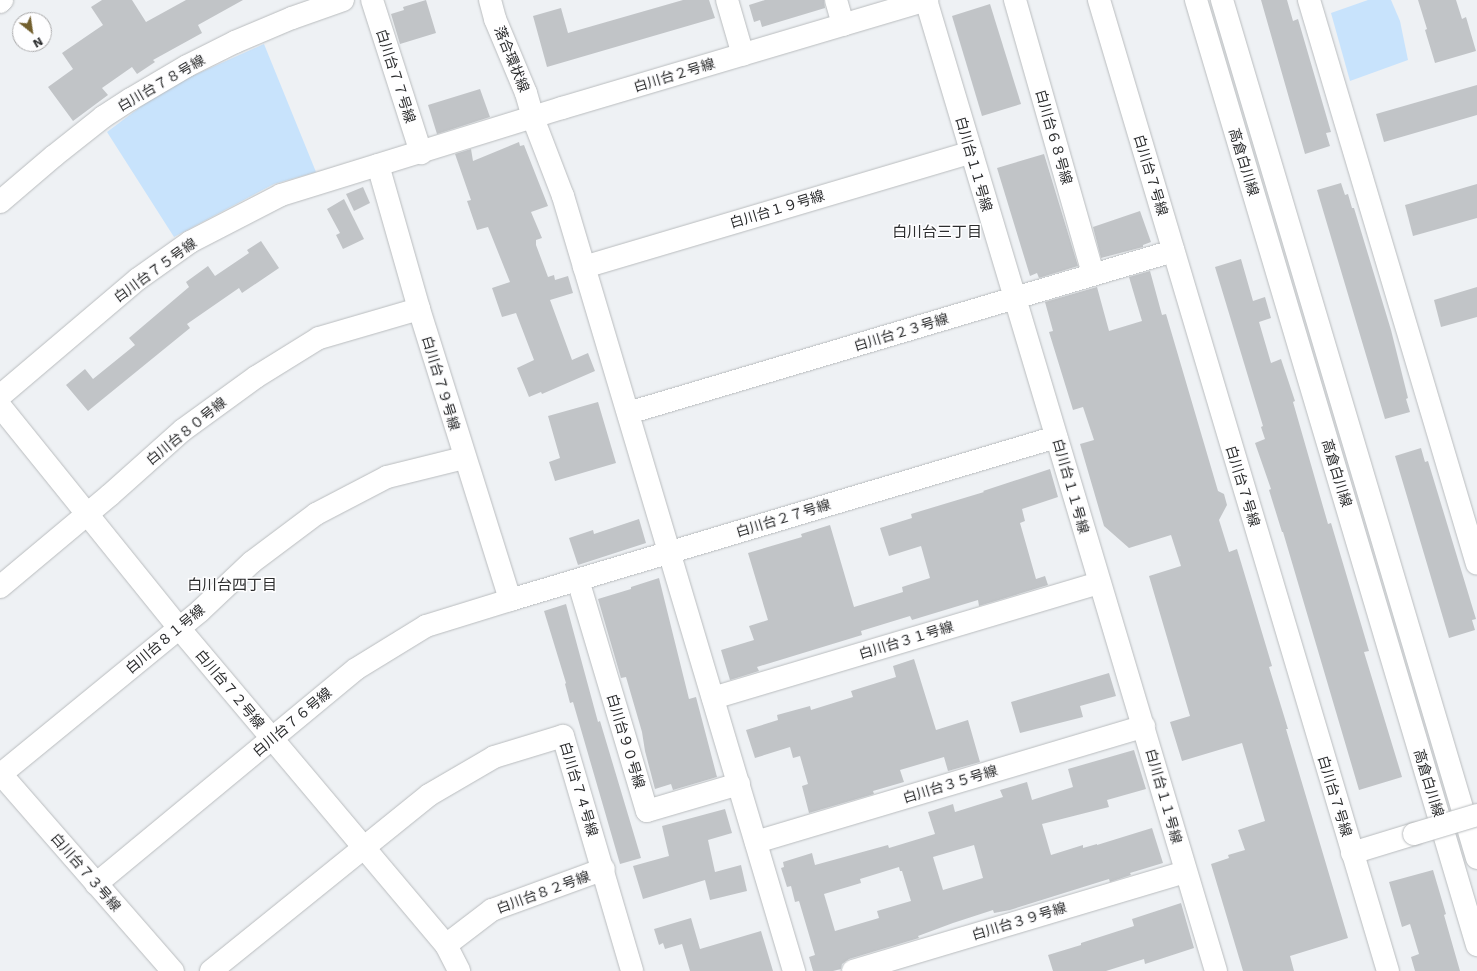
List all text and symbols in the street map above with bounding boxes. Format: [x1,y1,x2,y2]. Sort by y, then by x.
north arrow [12,12,52,52]
street label: 落合環状線 [491,23,533,95]
street label: 白川台７７号線 [373,27,419,125]
text: N [31,34,45,50]
street label: 白川台７８号線 [114,51,208,115]
street label: 白川台２号線 [631,55,717,95]
street label: 白川台６８号線 [1032,88,1076,186]
street label: 白川台１１号線 [952,115,996,213]
street label: 高倉白川線 [1226,126,1262,198]
street label: 白川台７号線 [1131,132,1171,218]
street label: 白川台１９号線 [728,187,826,231]
district label: 白川台三丁目 [892,224,982,242]
street label: 白川台７５号線 [110,234,200,306]
street label: 白川台２３号線 [852,310,950,354]
street label: 白川台７９号線 [419,334,463,432]
street label: 白川台８０号線 [143,394,229,468]
street label: 白川台１１号線 [1049,437,1093,535]
street label: 高倉白川線 [1319,437,1355,509]
street label: 白川台７号線 [1223,443,1263,529]
street label: 白川台２７号線 [734,496,832,540]
district label: 白川台四丁目 [187,577,277,595]
street label: 白川台８１号線 [122,601,208,677]
street label: 白川台３１号線 [857,618,955,662]
street label: 白川台７２号線 [192,646,268,732]
street label: 白川台７６号線 [249,684,335,760]
street label: 白川台９０号線 [604,692,648,790]
street label: 白川台７４号線 [557,740,601,838]
street label: 白川台１１号線 [1142,747,1186,845]
street label: 高倉白川線 [1411,747,1447,819]
street label: 白川台７号線 [1315,753,1355,839]
street label: 白川台３５号線 [901,762,999,806]
street label: 白川台７３号線 [48,830,124,914]
street label: 白川台８２号線 [494,867,592,917]
street label: 白川台３９号線 [970,899,1068,943]

